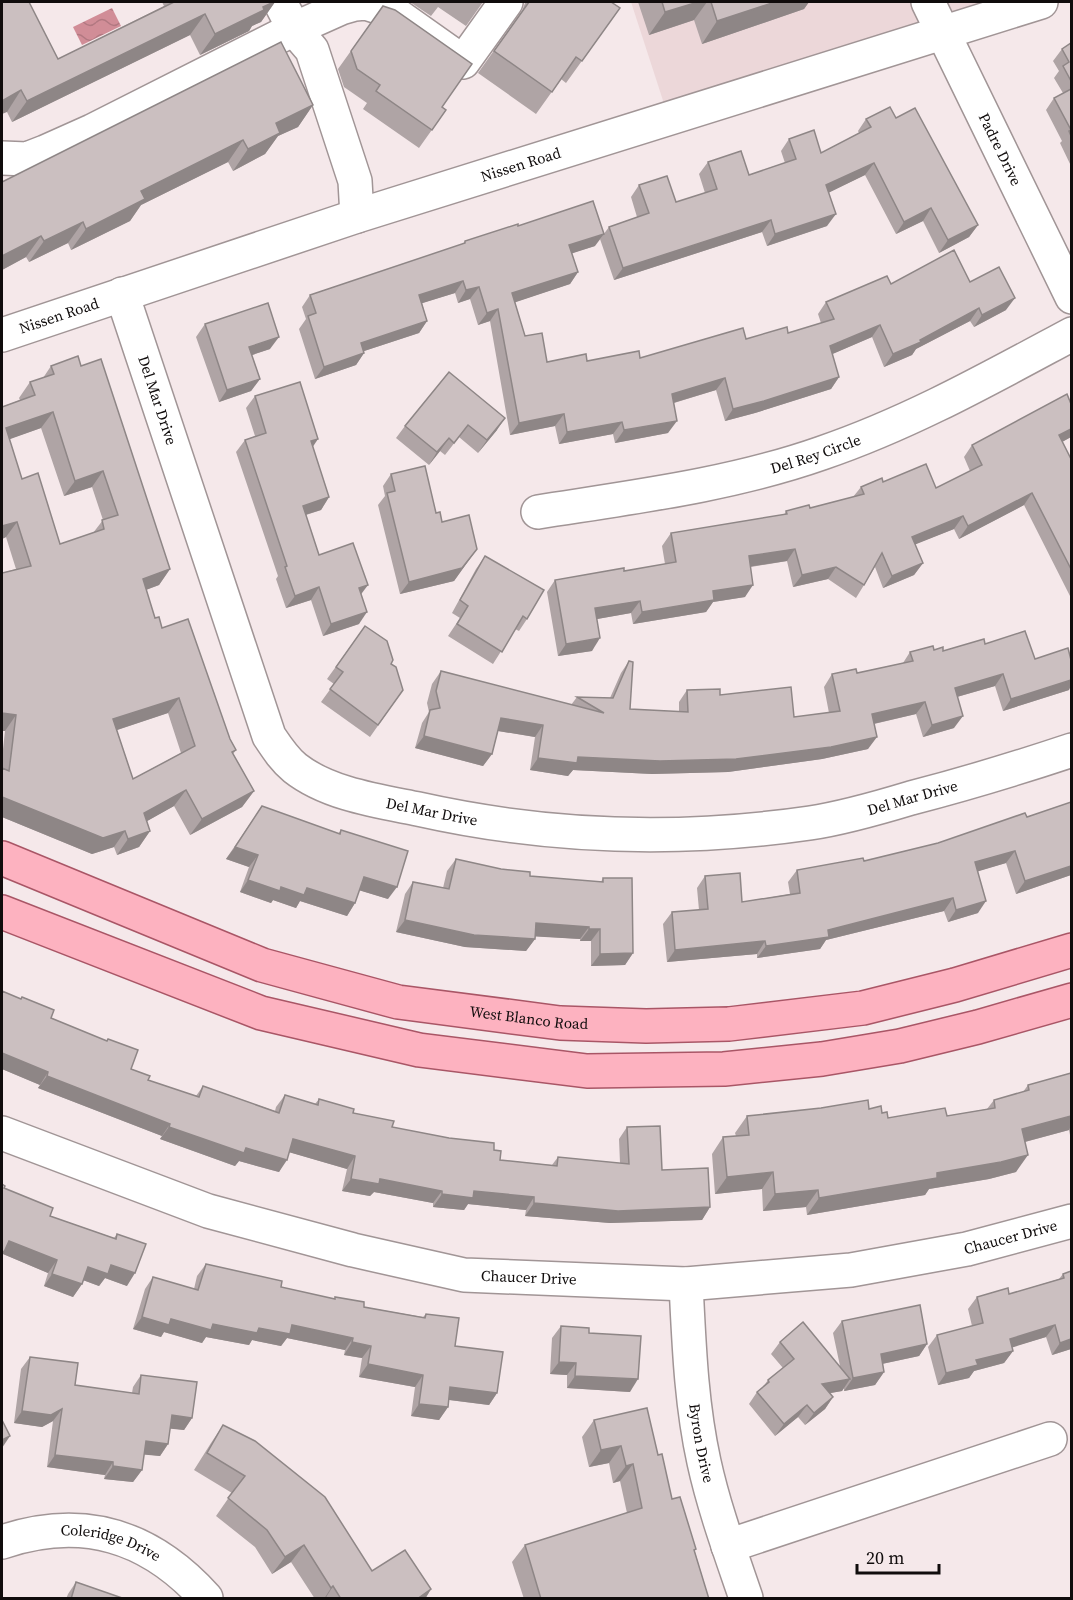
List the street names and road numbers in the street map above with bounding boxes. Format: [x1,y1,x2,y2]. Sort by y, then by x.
street label: Padre Drive [974,109,1027,189]
street label: Nissen Road [478,142,564,187]
street label: Nissen Road [16,292,102,339]
street label: Del Mar Drive [133,353,183,448]
street label: Del Rey Circle [768,429,864,478]
street label: Del Mar Drive [865,775,960,820]
street label: Del Mar Drive [384,792,480,830]
street label: West Blanco Road [468,1000,589,1034]
street label: Chaucer Drive [962,1214,1060,1259]
street label: Chaucer Drive [480,1265,577,1290]
street label: Byron Drive [684,1402,720,1485]
street label: Coleridge Drive [61,1519,165,1566]

